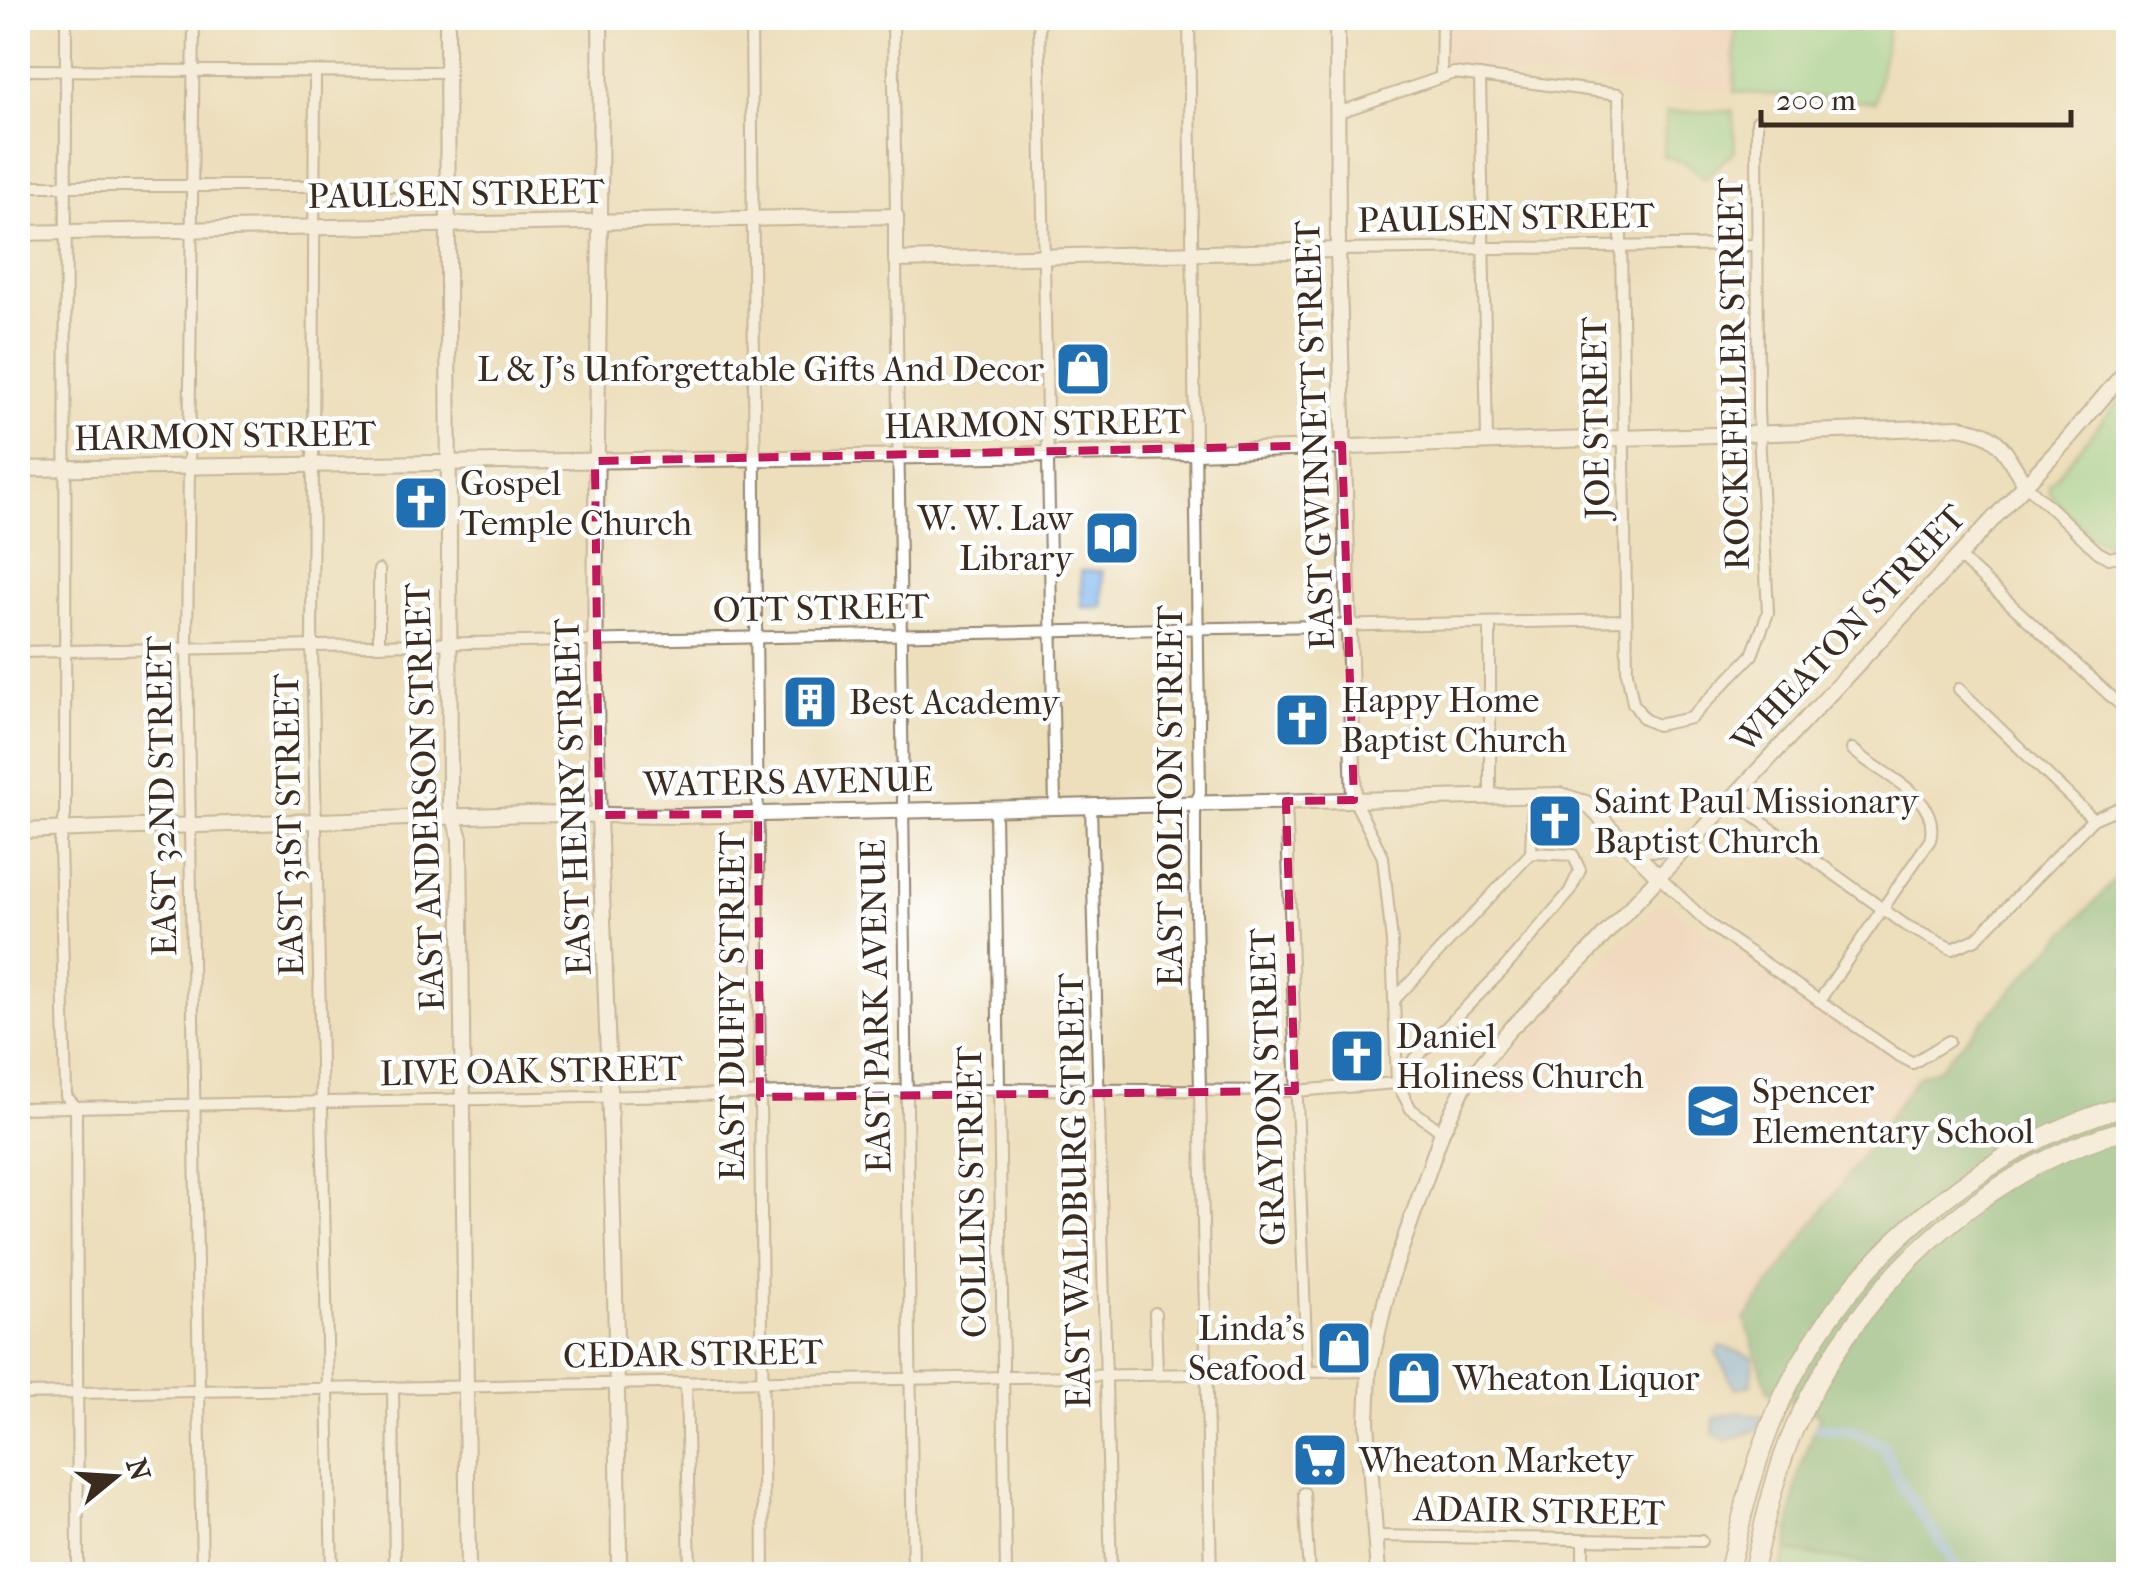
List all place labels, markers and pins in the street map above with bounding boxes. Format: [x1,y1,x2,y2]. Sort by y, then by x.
shop icon: L & J's Unforgettable Gifts And Decor [1053,339,1113,399]
place label: L & J's Unforgettable Gifts And Decor [477,349,1044,390]
place label: Gospel Temple Church [460,463,693,544]
church icon: Gospel Temple Church [391,473,451,533]
place label: W. W. Law Library [917,498,1074,579]
library icon: W. W. Law Library [1082,508,1142,568]
building icon: Best Academy [780,672,840,732]
place label: Happy Home Baptist Church [1341,680,1567,761]
place label: Best Academy [849,682,1061,723]
church icon: Happy Home Baptist Church [1272,690,1332,750]
place label: Saint Paul Missionary Baptist Church [1594,781,1920,862]
church icon: Saint Paul Missionary Baptist Church [1525,791,1585,851]
place label: Daniel Holiness Church [1396,1016,1644,1097]
church icon: Daniel Holiness Church [1327,1026,1387,1086]
place label: Spencer Elementary School [1752,1071,2034,1152]
school or university icon: Spencer Elementary School [1683,1081,1743,1141]
place label: Linda's Seafood [1188,1308,1306,1389]
shop icon: Linda's Seafood [1314,1318,1374,1378]
shop icon: Wheaton Liquor [1384,1348,1444,1408]
place label: Wheaton Liquor [1452,1358,1700,1399]
supermarket icon: Wheaton Markety [1290,1430,1350,1490]
place label: Wheaton Markety [1358,1440,1634,1481]

